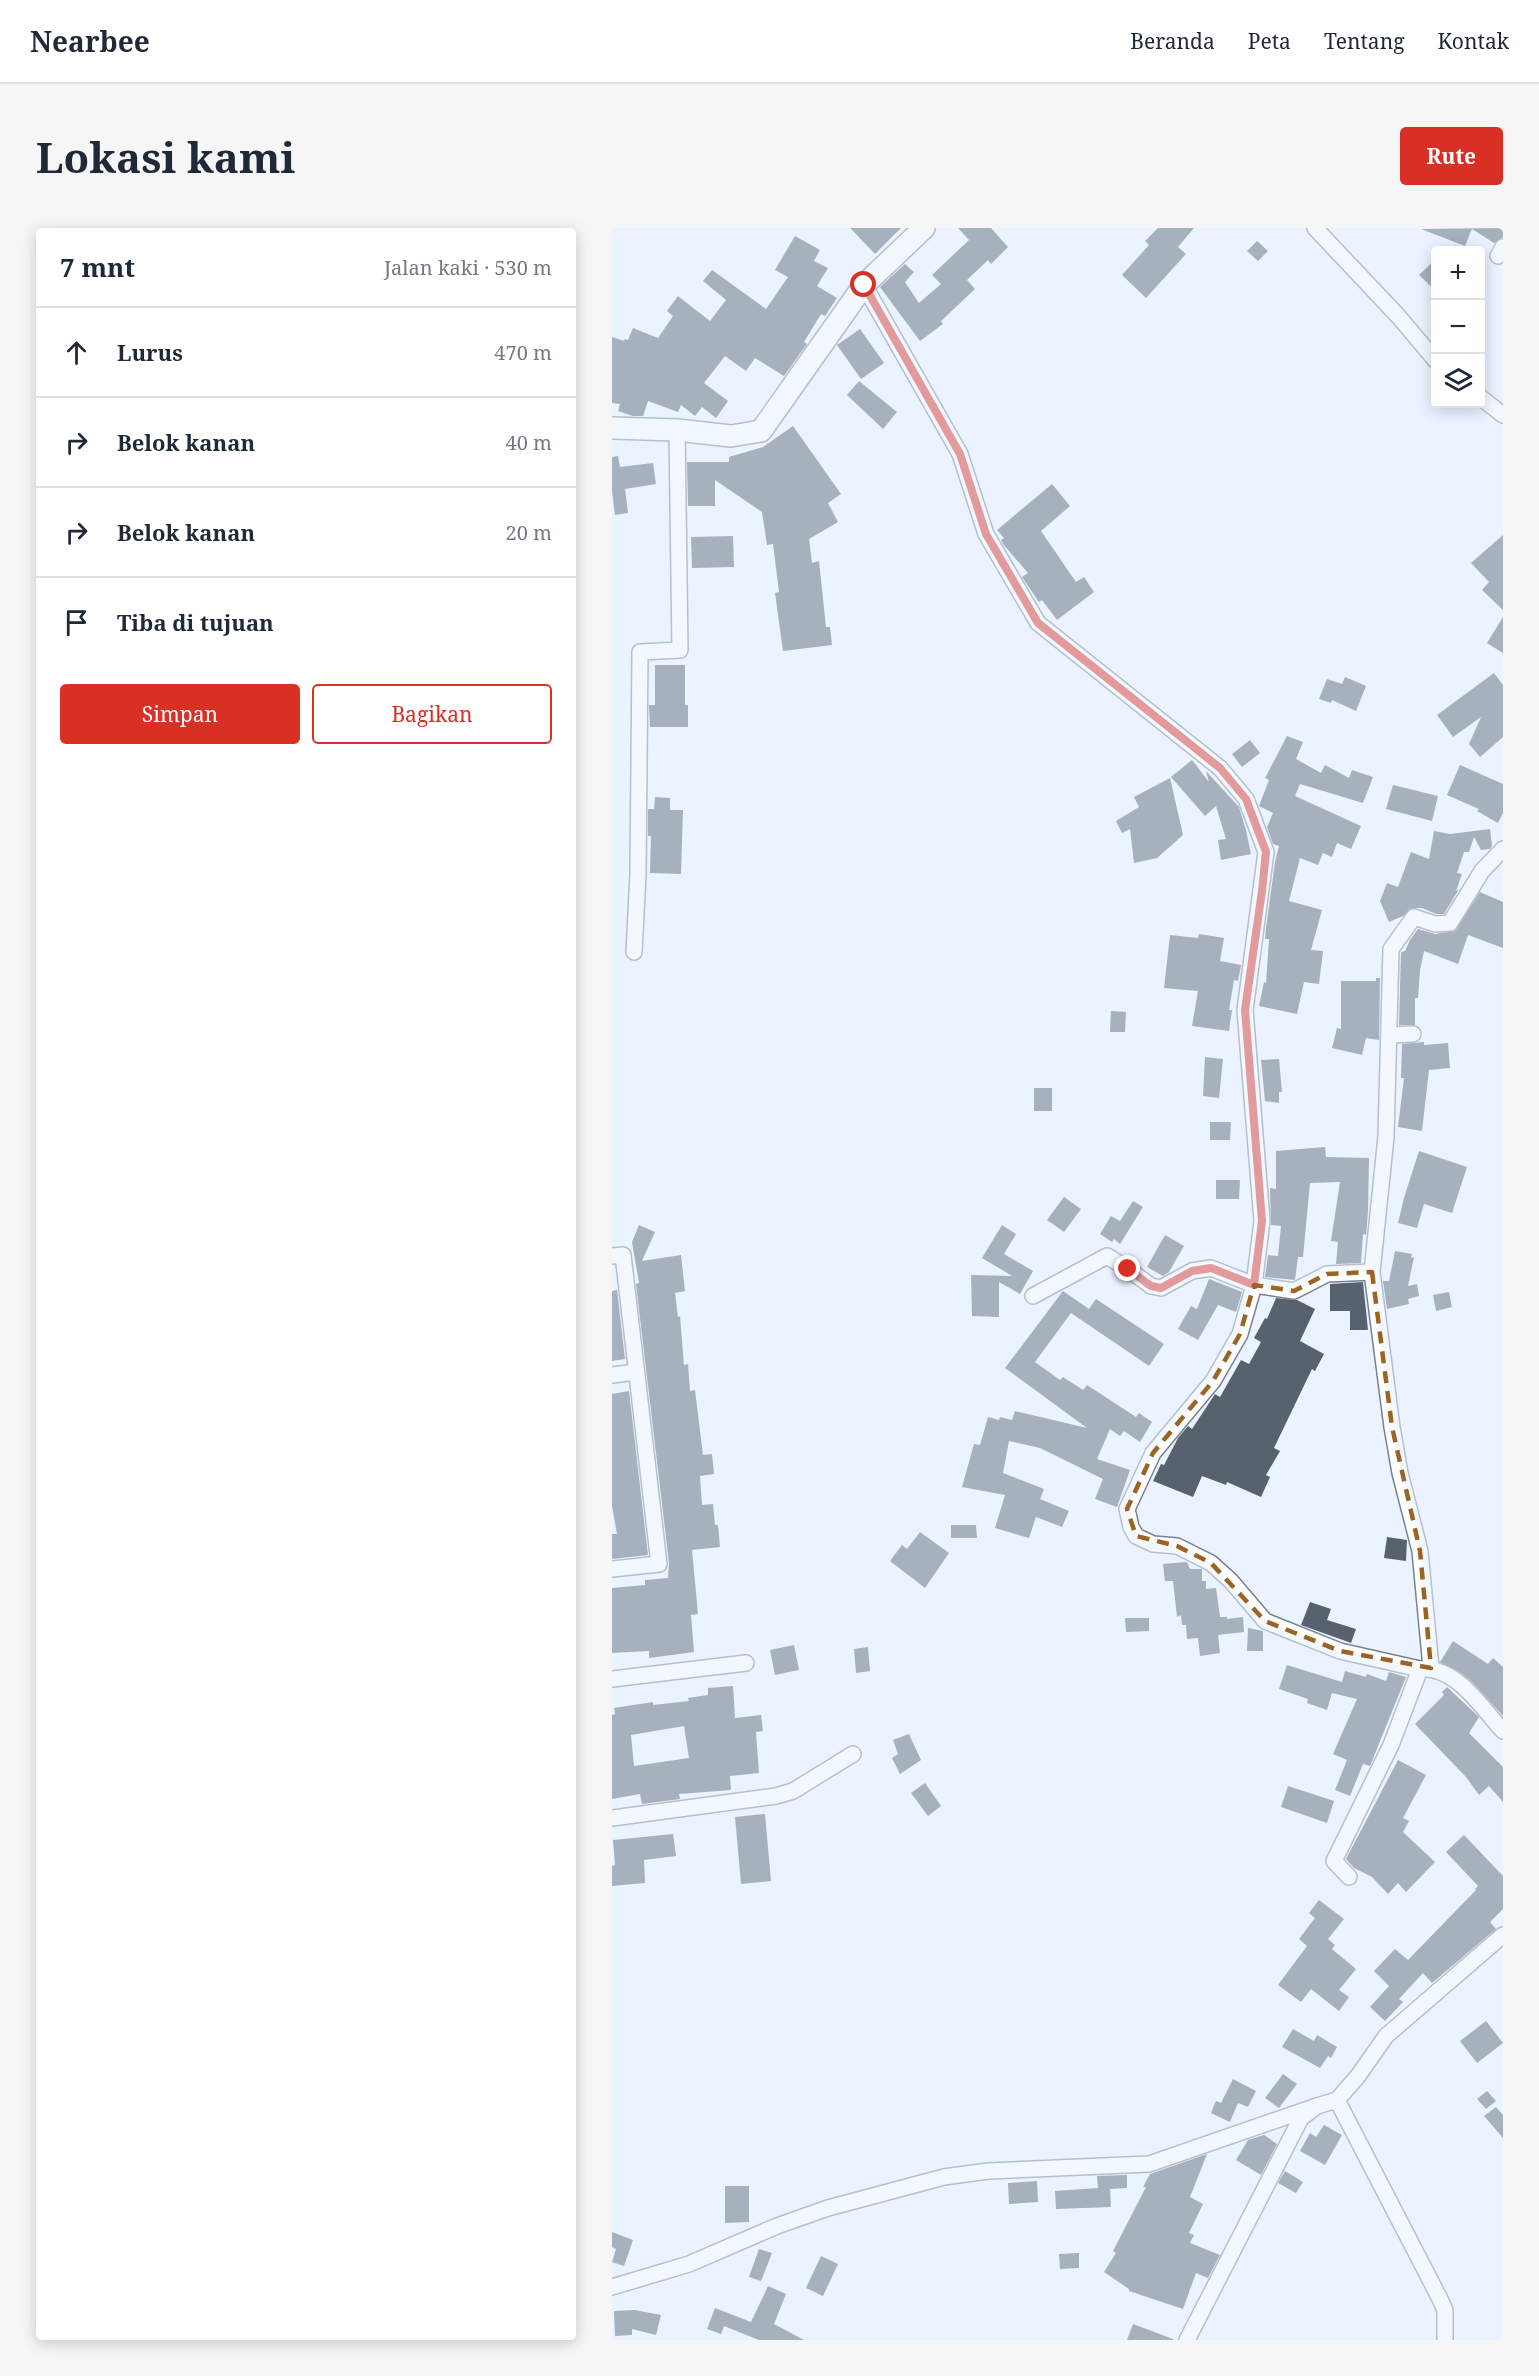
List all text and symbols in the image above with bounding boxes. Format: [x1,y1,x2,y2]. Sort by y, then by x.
text: Nearbee [30,22,150,60]
text: Beranda [1130,27,1215,55]
text: Peta [1248,27,1291,55]
text: Tentang [1324,27,1405,55]
text: Kontak [1438,27,1509,55]
button: Rute [1400,127,1503,185]
text: Lokasi kami [36,128,295,185]
map controls [1431,246,1485,408]
button: + [1431,246,1485,300]
text: 7 mnt [60,249,135,285]
text: Jalan kaki · 530 m [384,254,552,281]
route start [850,271,876,297]
button: − [1431,300,1485,354]
icon: ahead [60,336,93,369]
text: Lurus [117,337,183,367]
text: 470 m [494,339,552,366]
button: layers [1431,354,1485,408]
icon: right [60,426,93,459]
text: Belok kanan [117,427,255,457]
text: 40 m [506,429,552,456]
icon: right [60,516,93,549]
text: Belok kanan [117,517,255,547]
text: 20 m [506,519,552,546]
icon: arrive [60,606,93,639]
text: Tiba di tujuan [117,607,274,637]
button: Simpan [60,684,300,744]
button: Bagikan [312,684,552,744]
route end [1114,1255,1140,1281]

